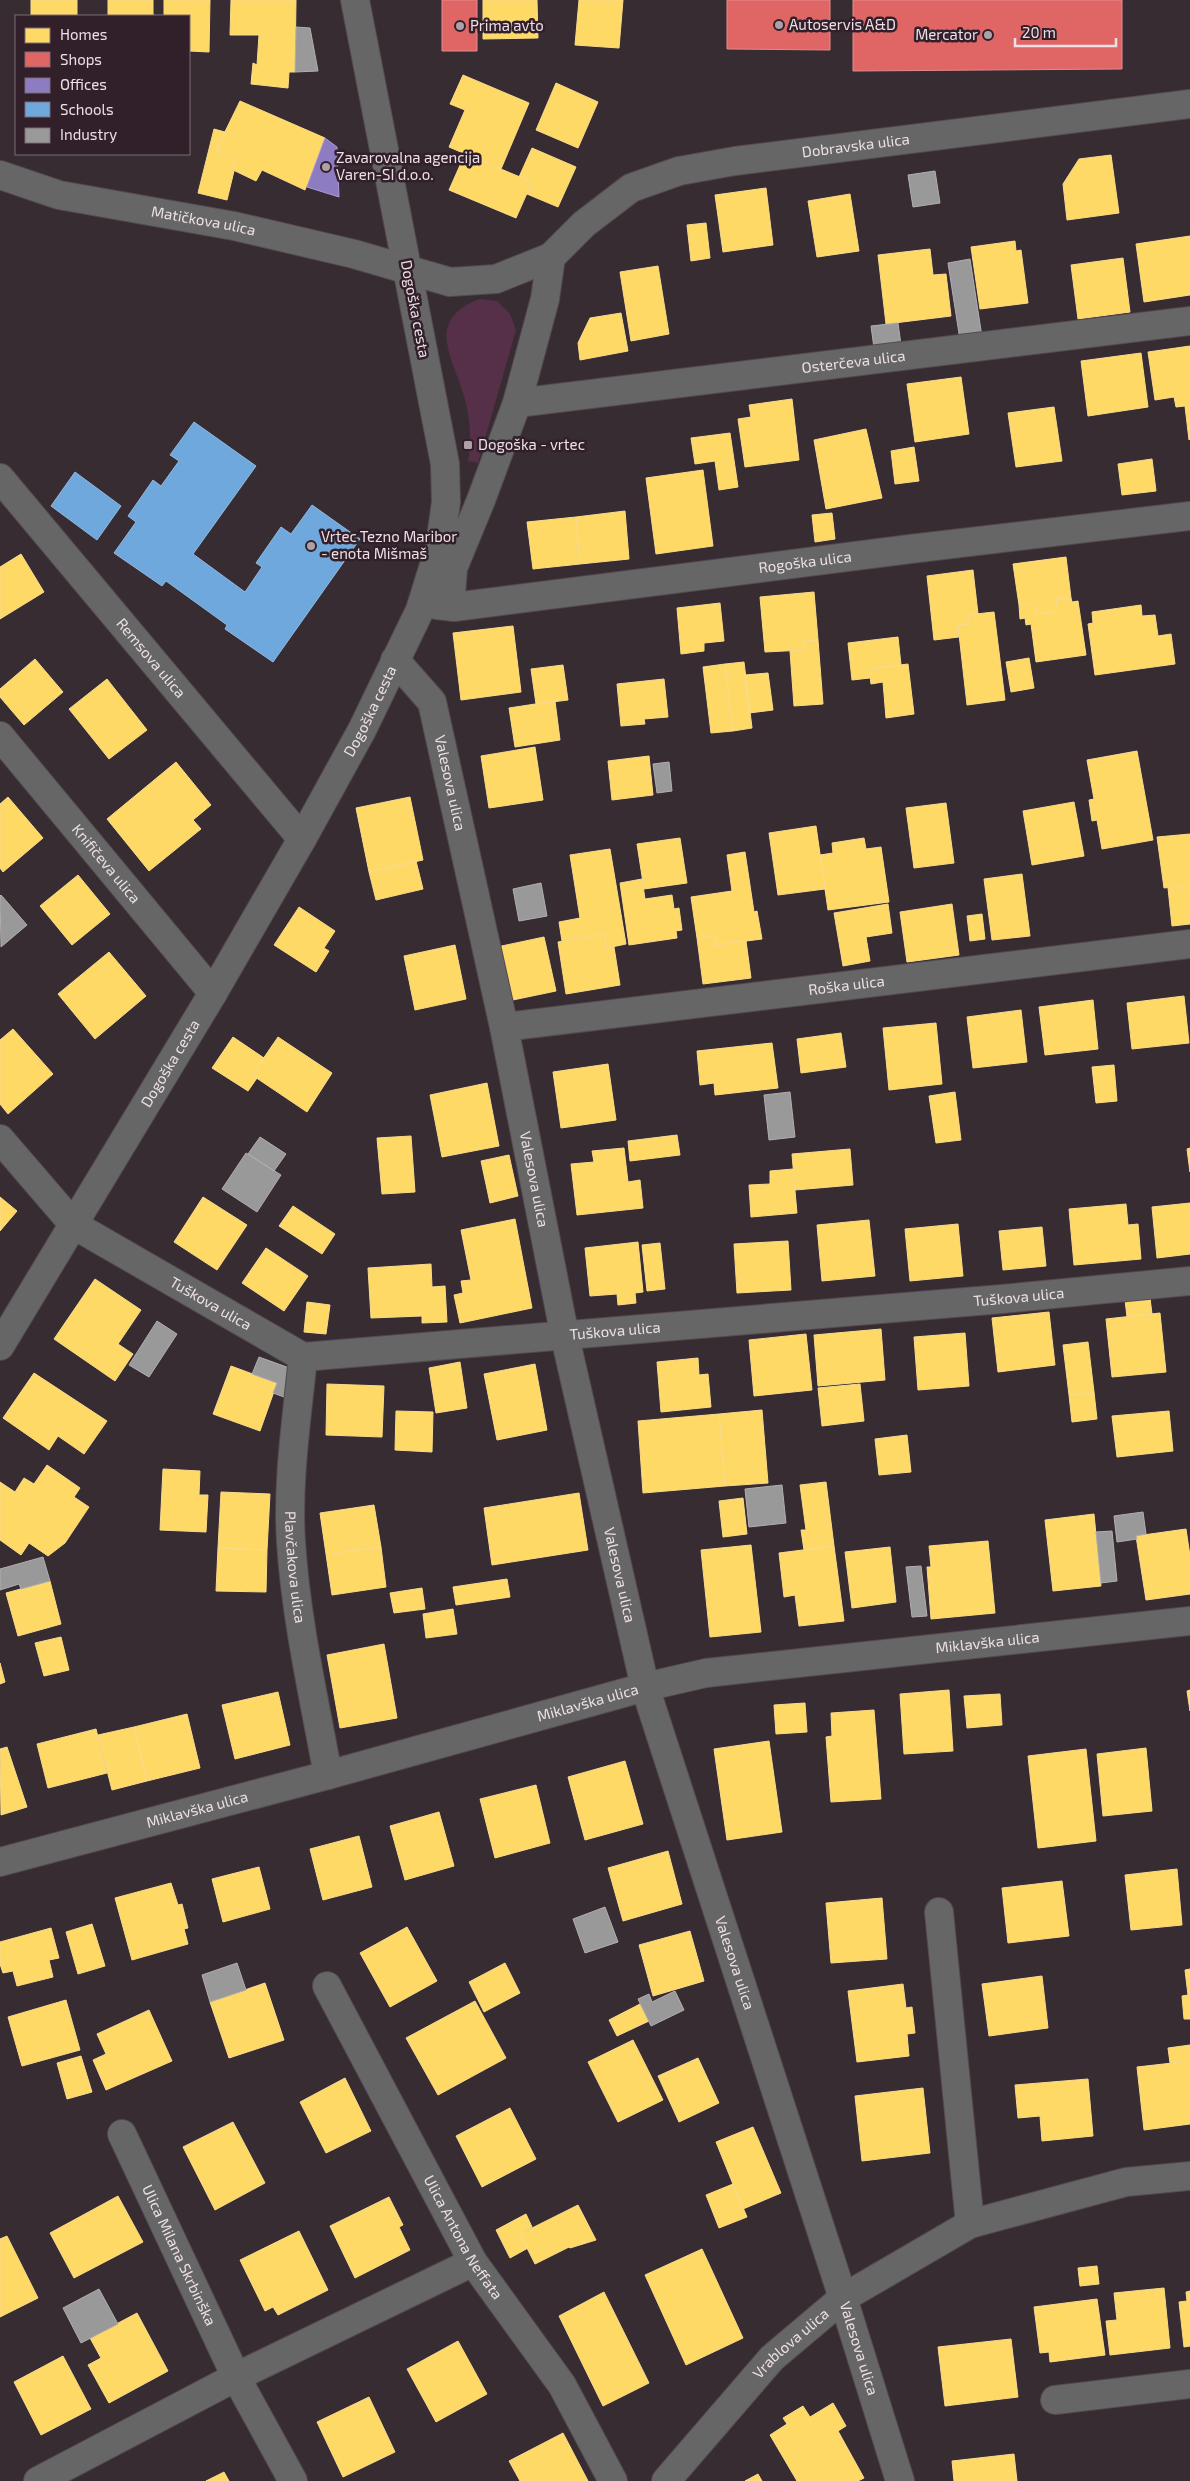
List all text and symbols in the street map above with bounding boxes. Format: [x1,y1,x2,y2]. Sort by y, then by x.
legend [15,15,190,155]
place label: Autoservis A&D [789,15,896,33]
scale bar [1015,15,1116,47]
place label: Prima avto [470,16,544,34]
marker: Autoservis A&D [773,19,785,31]
marker: Prima avto [454,20,466,32]
text: 20 m [1022,23,1056,41]
text: Homes [60,25,107,43]
place label: Mercator [915,25,978,43]
marker: Mercator [982,29,994,41]
text: Shops [60,50,102,68]
text: Offices [60,75,107,93]
text: Schools [60,100,114,118]
text: Industry [60,125,117,143]
street label: Dobravska ulica [801,129,911,161]
place label: Zavarovalna agencija Varen-SI d.o.o. [336,148,480,183]
marker: Zavarovalna agencija Varen-SI d.o.o. [320,161,332,173]
street label: Matičkova ulica [150,202,258,239]
street label: Dogoška cesta [398,259,434,359]
street label: Osterčeva ulica [801,346,906,376]
place label: Dogoška - vrtec [478,435,585,453]
marker: Dogoška - vrtec [462,439,474,451]
place label: Vrtec Tezno Maribor - enota Mišmaš [321,527,457,562]
marker: Vrtec Tezno Maribor - enota Mišmaš [305,540,317,552]
street label: Rogoška ulica [757,547,853,576]
street label: Remsova ulica [113,614,190,701]
street label: Dogoška cesta [339,663,400,759]
street label: Valesova ulica [432,733,470,832]
street label: Knifičeva ulica [69,820,145,906]
street label: Roška ulica [807,971,886,998]
street label: Dogoška cesta [136,1016,203,1110]
street label: Valesova ulica [517,1130,553,1229]
street label: Tuškova ulica [167,1272,255,1333]
street label: Tuškova ulica [972,1283,1065,1309]
street label: Tuškova ulica [569,1317,661,1343]
street label: Plavčakova ulica [282,1511,310,1624]
street label: Valesova ulica [601,1525,640,1624]
street label: Miklavška ulica [934,1627,1040,1656]
street label: Miklavška ulica [535,1679,640,1725]
street label: Miklavška ulica [144,1787,250,1831]
street label: Valesova ulica [712,1914,759,2012]
street label: Ulica Antona Neffata [421,2172,507,2303]
street label: Ulica Milana Skrbinška [139,2181,221,2328]
street label: Valesova ulica [837,2299,883,2397]
street label: Vrablova ulica [748,2304,832,2382]

